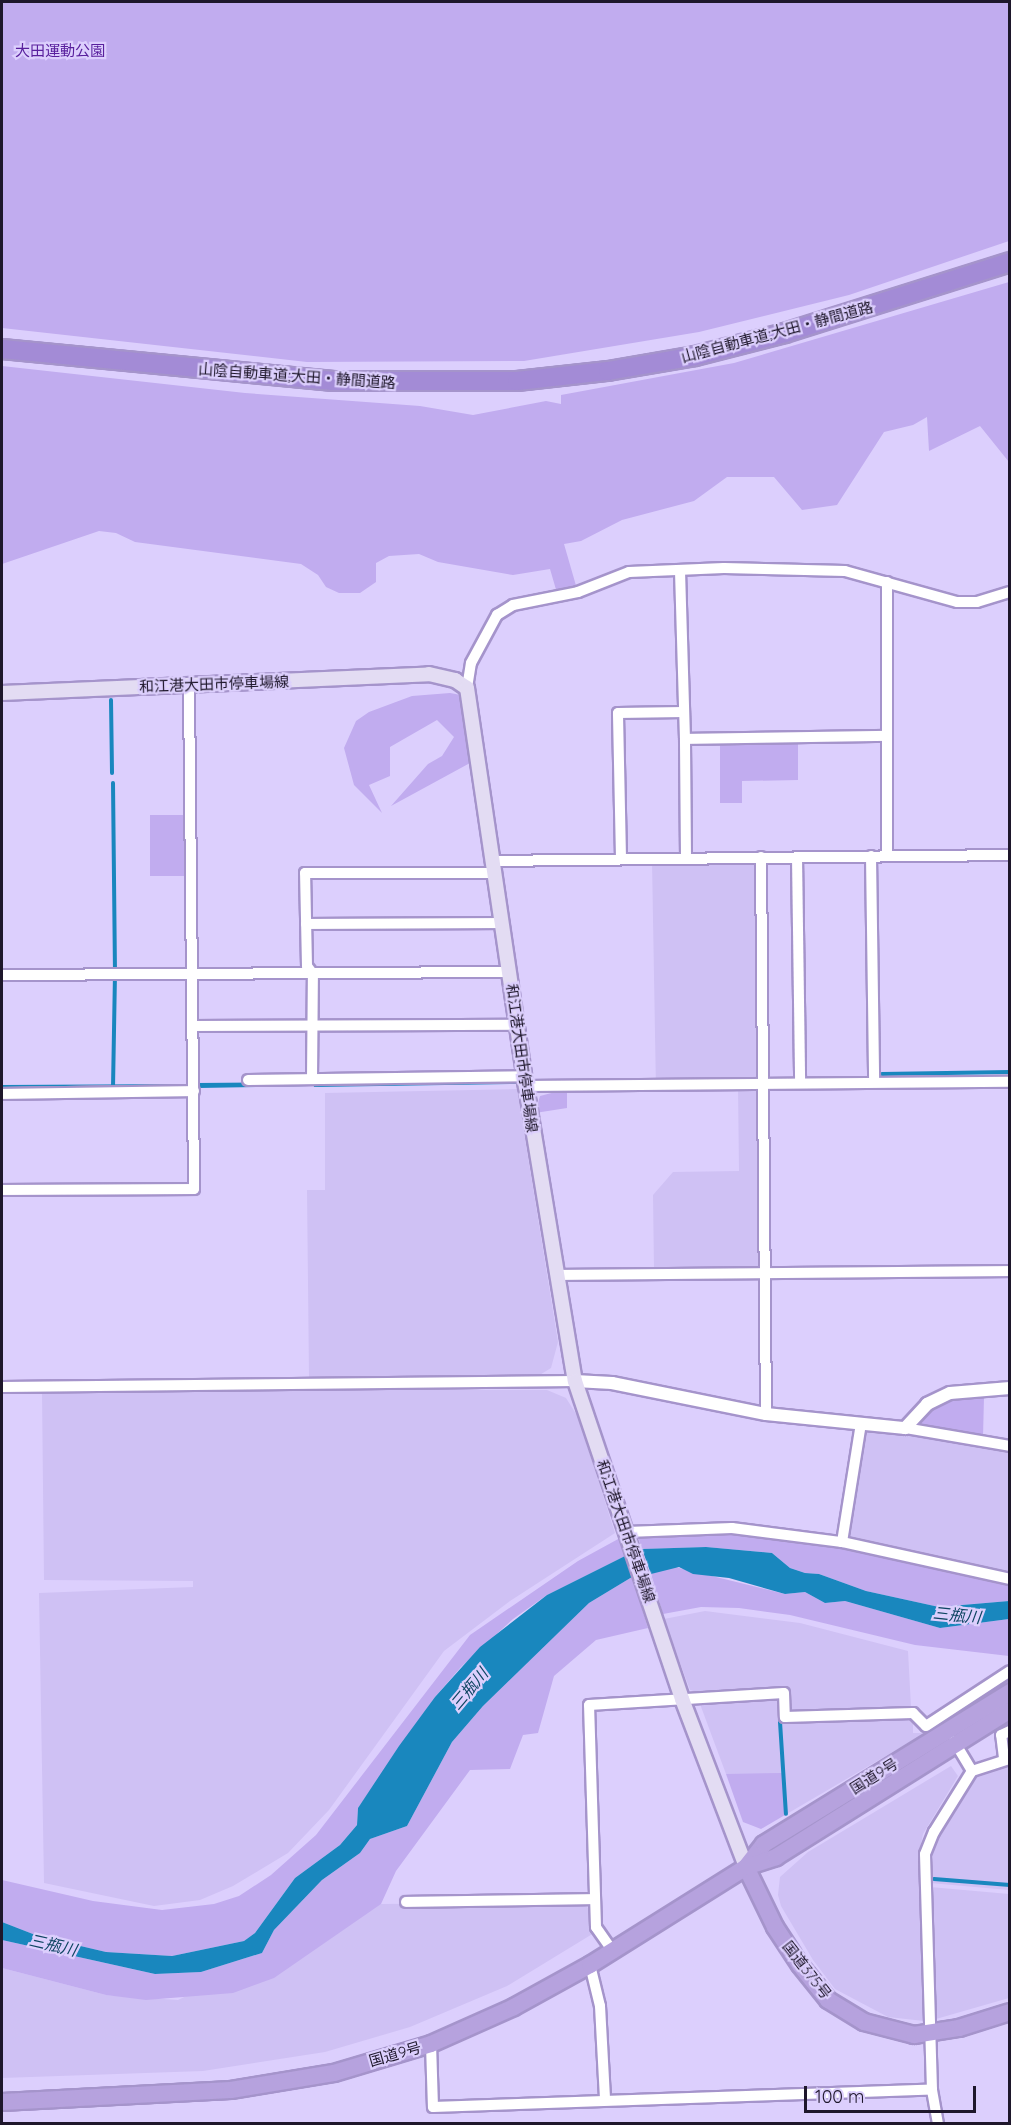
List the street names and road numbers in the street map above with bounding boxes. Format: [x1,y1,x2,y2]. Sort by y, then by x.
street label: 山陰自動車道;大田・静間道路 [679,298,875,366]
street label: 山陰自動車道;大田・静間道路 [198,360,396,392]
street label: 和江港大田市停車場線 [139,672,289,696]
street label: 和江港大田市停車場線 [503,982,541,1134]
street label: 和江港大田市停車場線 [593,1457,659,1605]
street label: 国道9号 [847,1754,901,1798]
street label: 国道375号 [779,1937,835,2003]
street label: 国道9号 [367,2038,423,2070]

